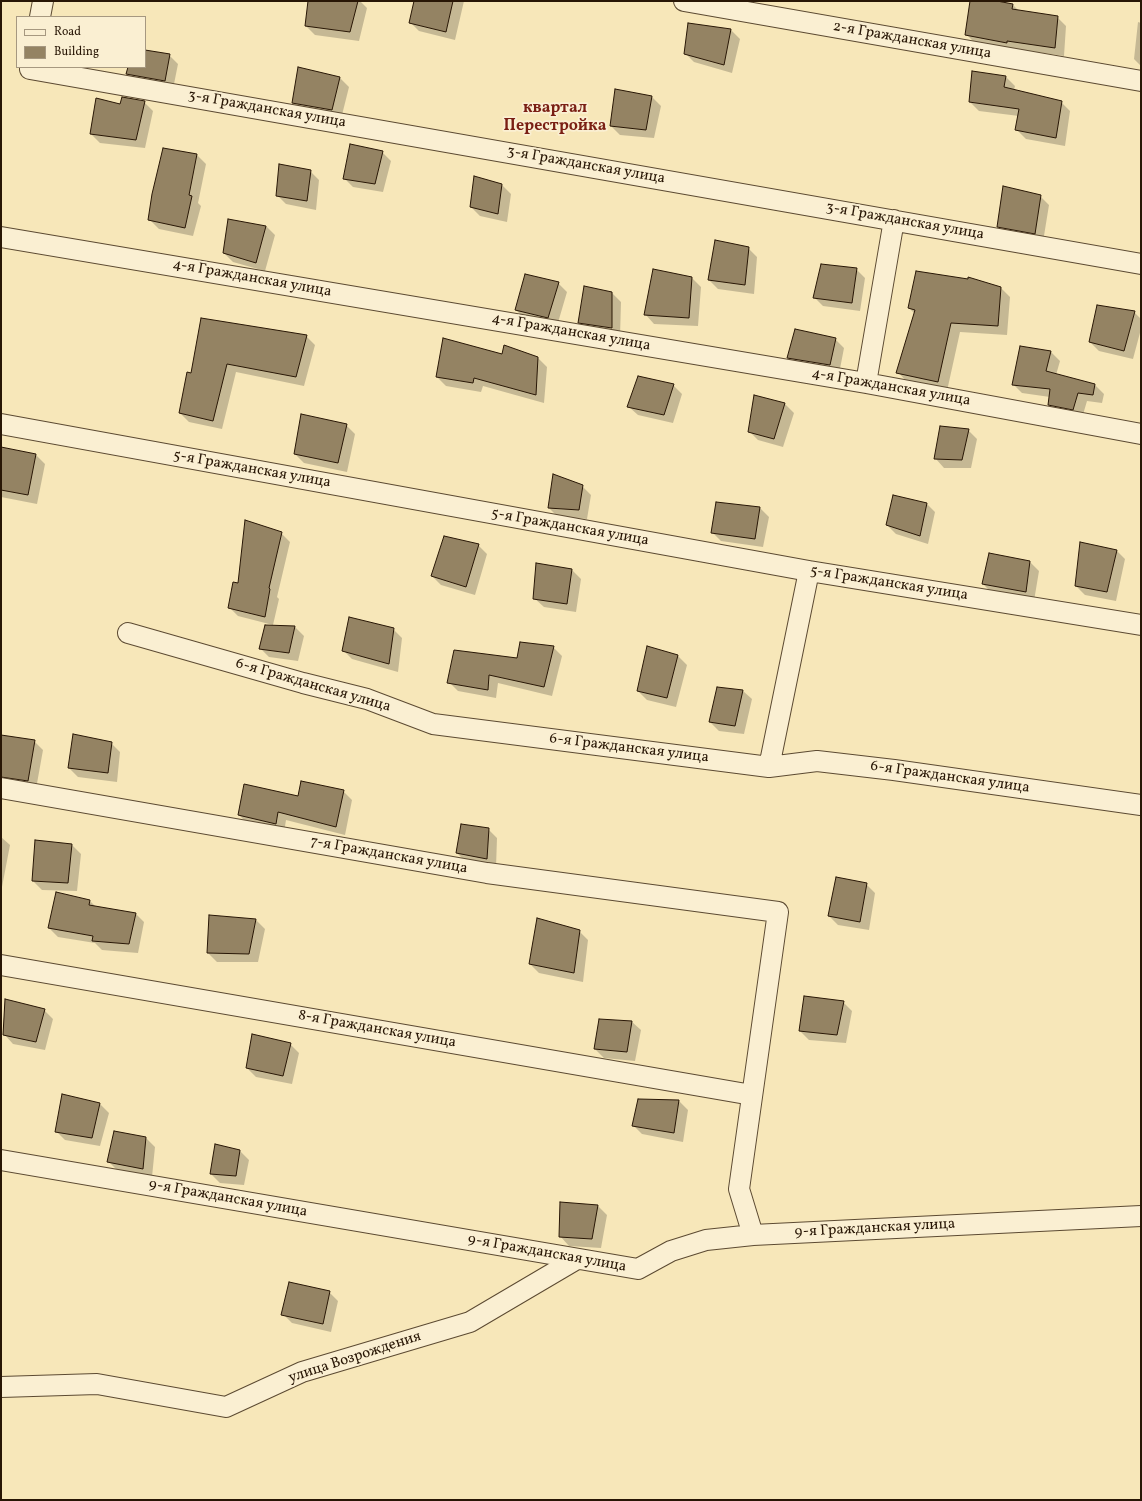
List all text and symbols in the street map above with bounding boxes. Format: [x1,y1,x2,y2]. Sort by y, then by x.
legend [16,16,146,68]
street label: 2-я Гражданская улица [831,18,993,64]
text: Road [54,24,81,40]
text: Building [54,44,99,60]
street label: 3-я Гражданская улица [187,87,347,133]
district label: квартал Перестройка [504,99,606,137]
street label: 3-я Гражданская улица [506,143,666,189]
street label: 3-я Гражданская улица [825,199,985,245]
street label: 4-я Гражданская улица [171,256,333,302]
street label: 4-я Гражданская улица [490,310,652,356]
street label: 4-я Гражданская улица [810,365,972,411]
street label: 5-я Гражданская улица [172,447,332,493]
street label: 5-я Гражданская улица [490,505,650,551]
street label: 5-я Гражданская улица [809,563,969,605]
street label: 6-я Гражданская улица [233,655,393,717]
street label: 6-я Гражданская улица [548,730,710,768]
street label: 6-я Гражданская улица [869,758,1031,798]
street label: 7-я Гражданская улица [309,833,469,879]
street label: 8-я Гражданская улица [297,1007,457,1053]
street label: 9-я Гражданская улица [147,1176,309,1222]
street label: 9-я Гражданская улица [794,1216,956,1242]
street label: 9-я Гражданская улица [466,1231,628,1277]
street label: улица Возрождения [286,1328,424,1388]

